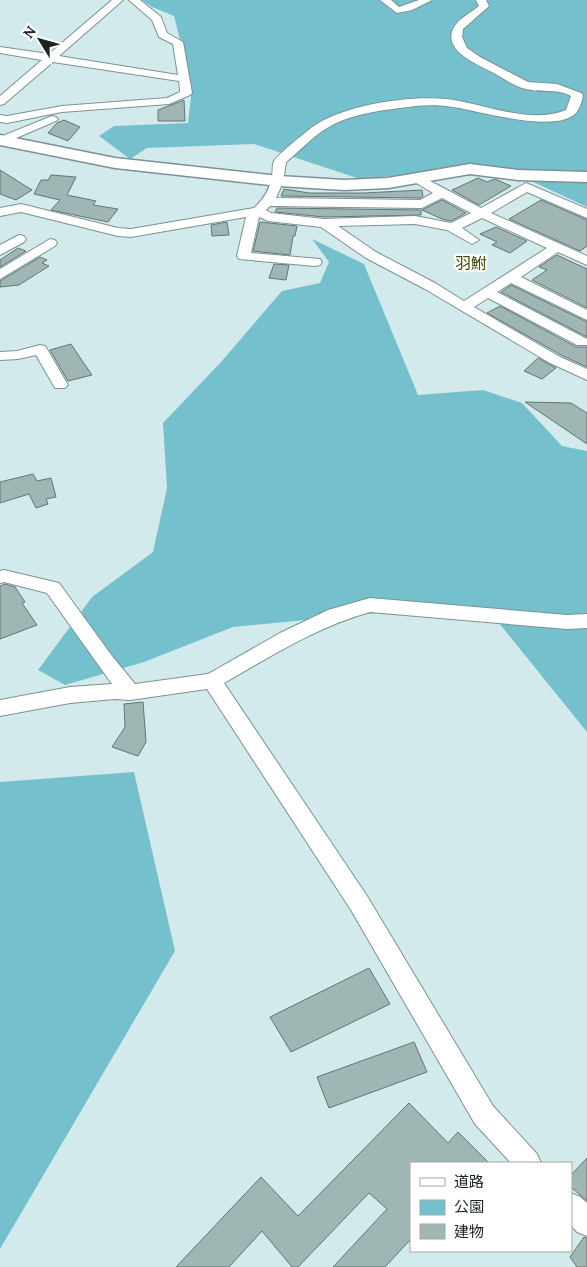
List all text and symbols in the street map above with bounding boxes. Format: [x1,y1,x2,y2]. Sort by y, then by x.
north arrow [15,15,65,65]
text: N [19,22,40,42]
district label: 羽鮒 [455,253,487,273]
legend [410,1162,572,1252]
text: 道路 [454,1172,484,1191]
text: 公園 [454,1197,484,1216]
text: 建物 [454,1222,484,1241]

